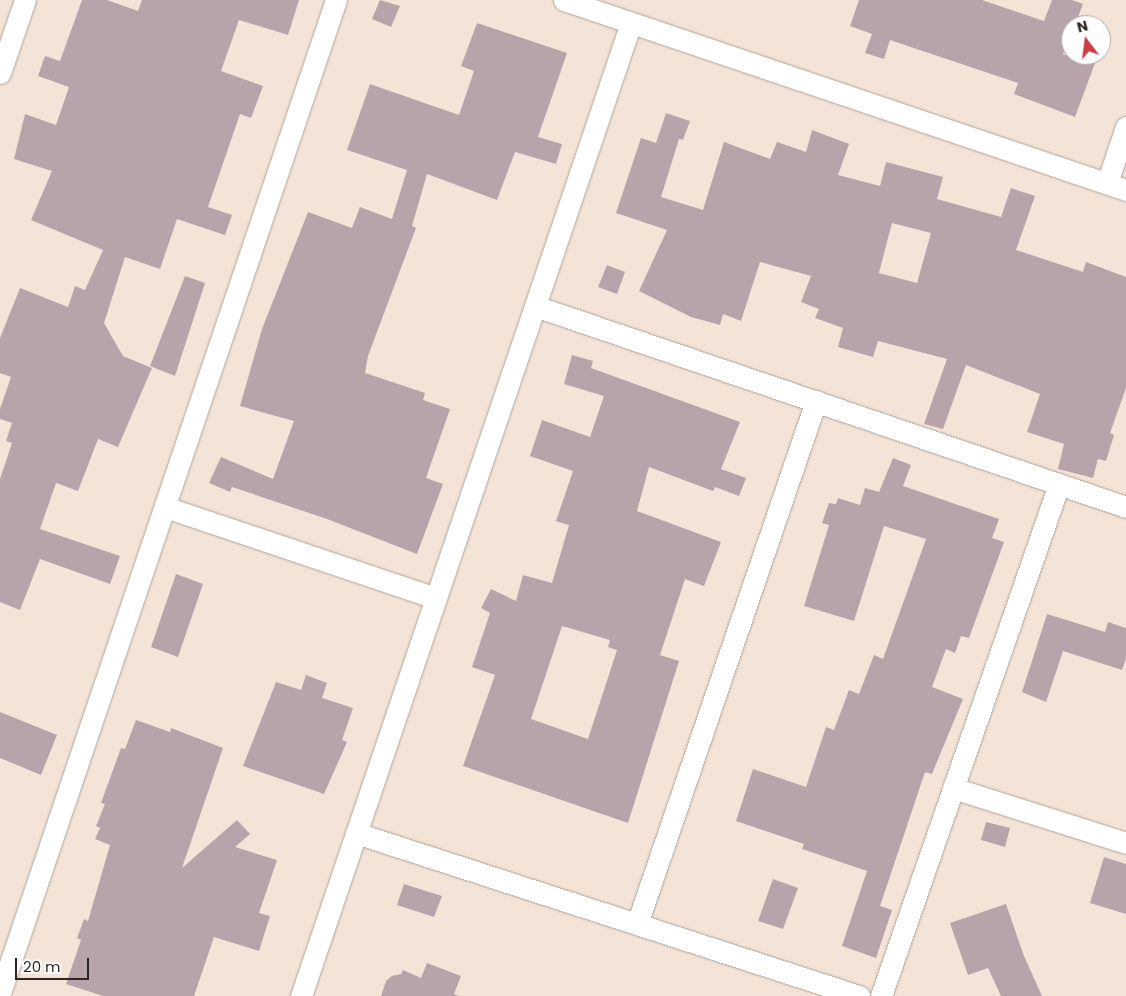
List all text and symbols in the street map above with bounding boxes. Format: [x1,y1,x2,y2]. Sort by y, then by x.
north arrow [1061,15,1111,65]
text: N [1075,15,1090,37]
scale bar [18,948,91,980]
text: 20 m [23,956,61,977]

